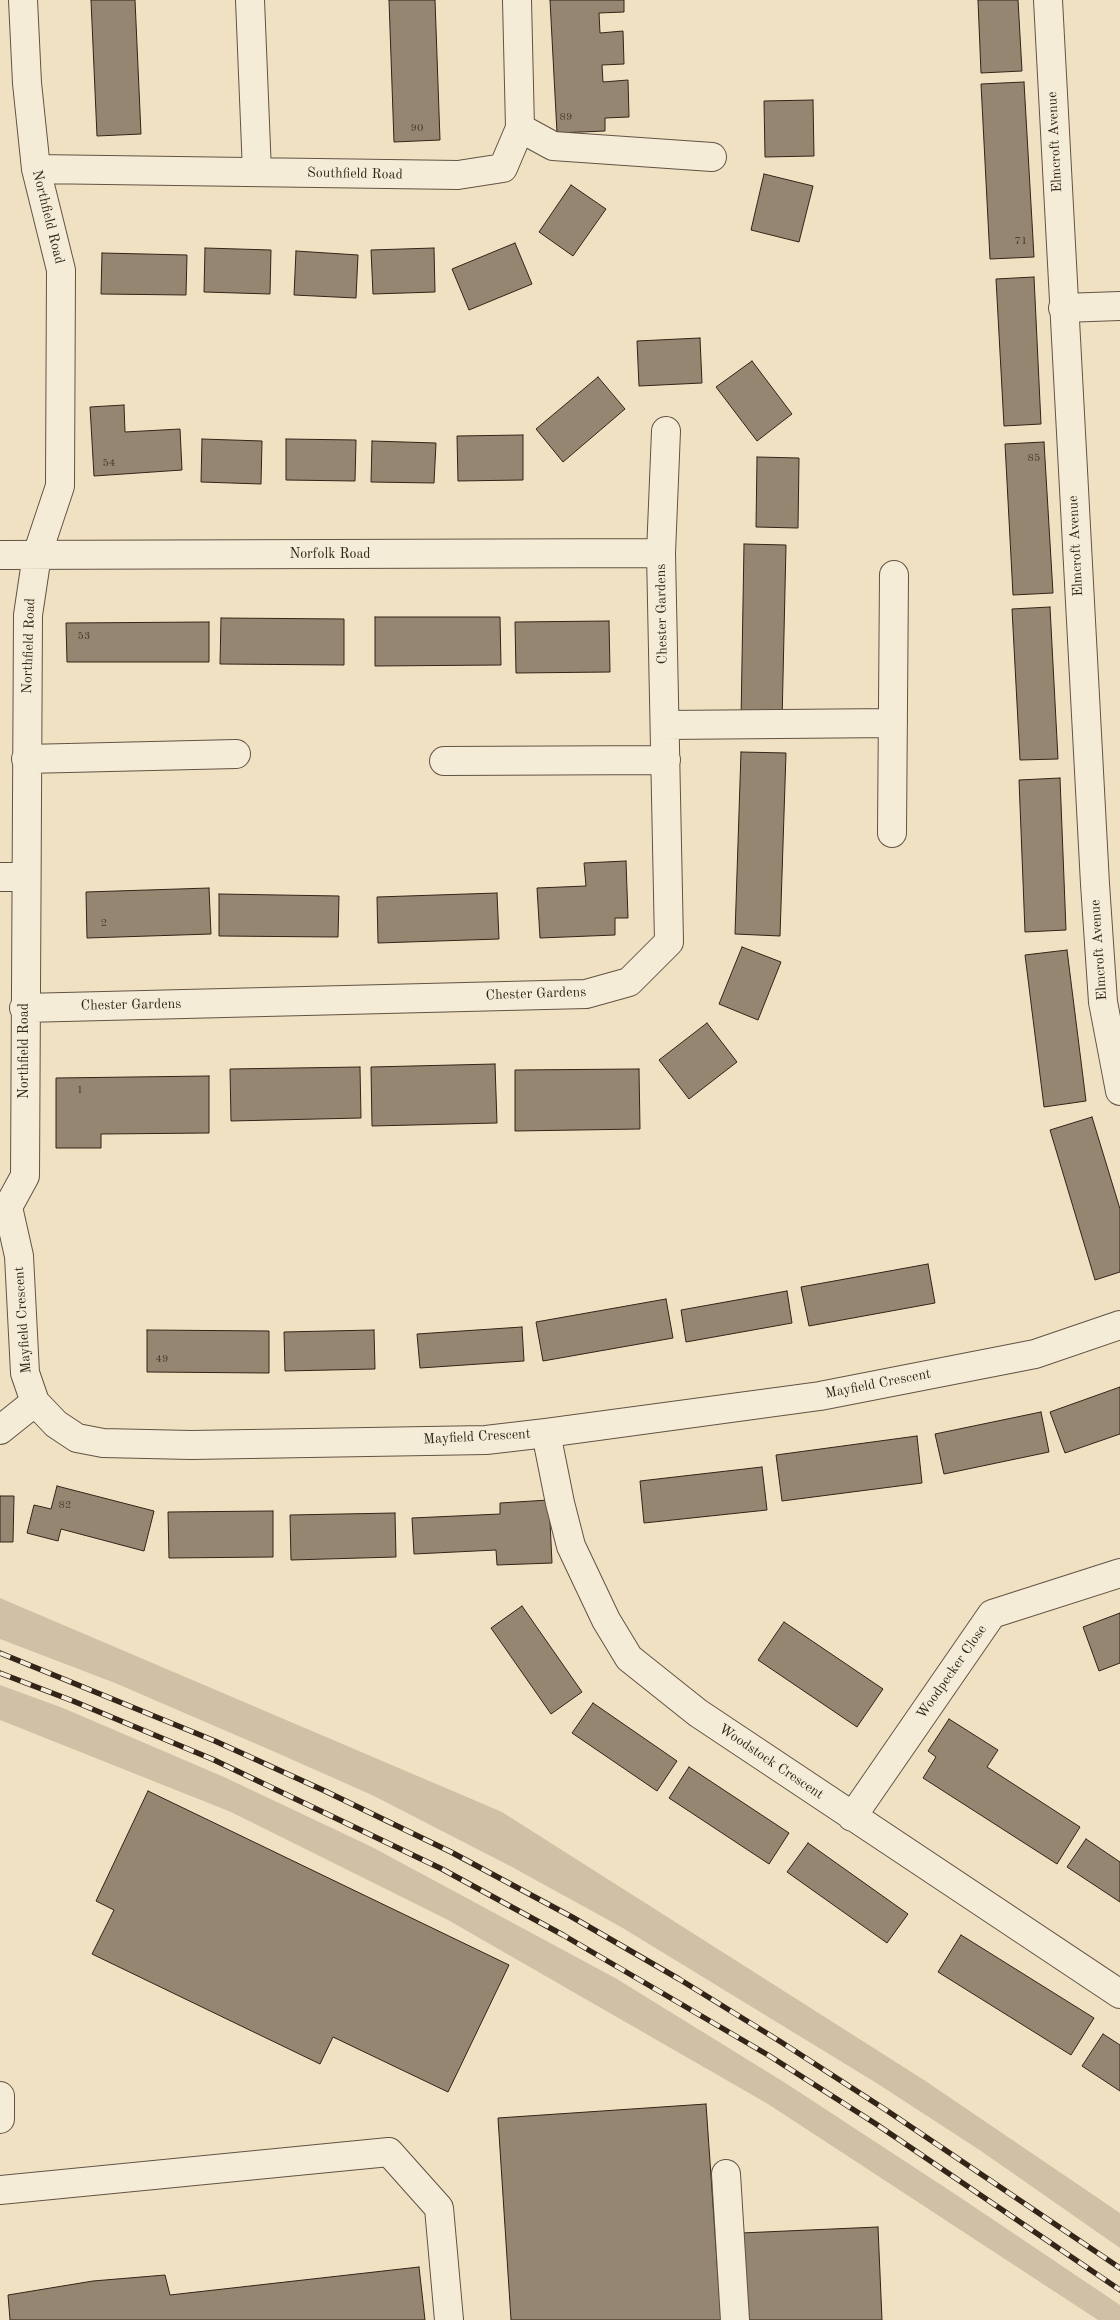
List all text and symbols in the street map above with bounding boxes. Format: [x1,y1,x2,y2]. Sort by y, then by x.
street label: Elmcroft Avenue [1044,91,1066,193]
house number: 89 [560,110,572,124]
house number: 90 [411,121,423,135]
street label: Southfield Road [307,165,403,183]
street label: Northfield Road [28,168,68,266]
house number: 71 [1015,234,1027,248]
house number: 85 [1028,451,1040,465]
house number: 54 [103,456,115,470]
street label: Elmcroft Avenue [1065,495,1087,597]
street label: Norfolk Road [289,546,371,562]
street label: Chester Gardens [653,564,671,664]
street label: Northfield Road [19,598,39,694]
house number: 53 [78,629,90,643]
street label: Elmcroft Avenue [1087,899,1111,1001]
house number: 2 [101,916,107,930]
street label: Chester Gardens [485,984,587,1004]
street label: Chester Gardens [81,996,181,1014]
street label: Northfield Road [16,1003,32,1099]
house number: 1 [77,1083,83,1097]
street label: Mayfield Crescent [11,1266,35,1374]
house number: 49 [156,1352,168,1366]
street label: Mayfield Crescent [824,1366,932,1402]
street label: Mayfield Crescent [423,1426,531,1448]
house number: 82 [59,1498,71,1512]
street label: Woodpecker Close [913,1622,991,1722]
street label: Woodstock Crescent [715,1721,827,1803]

